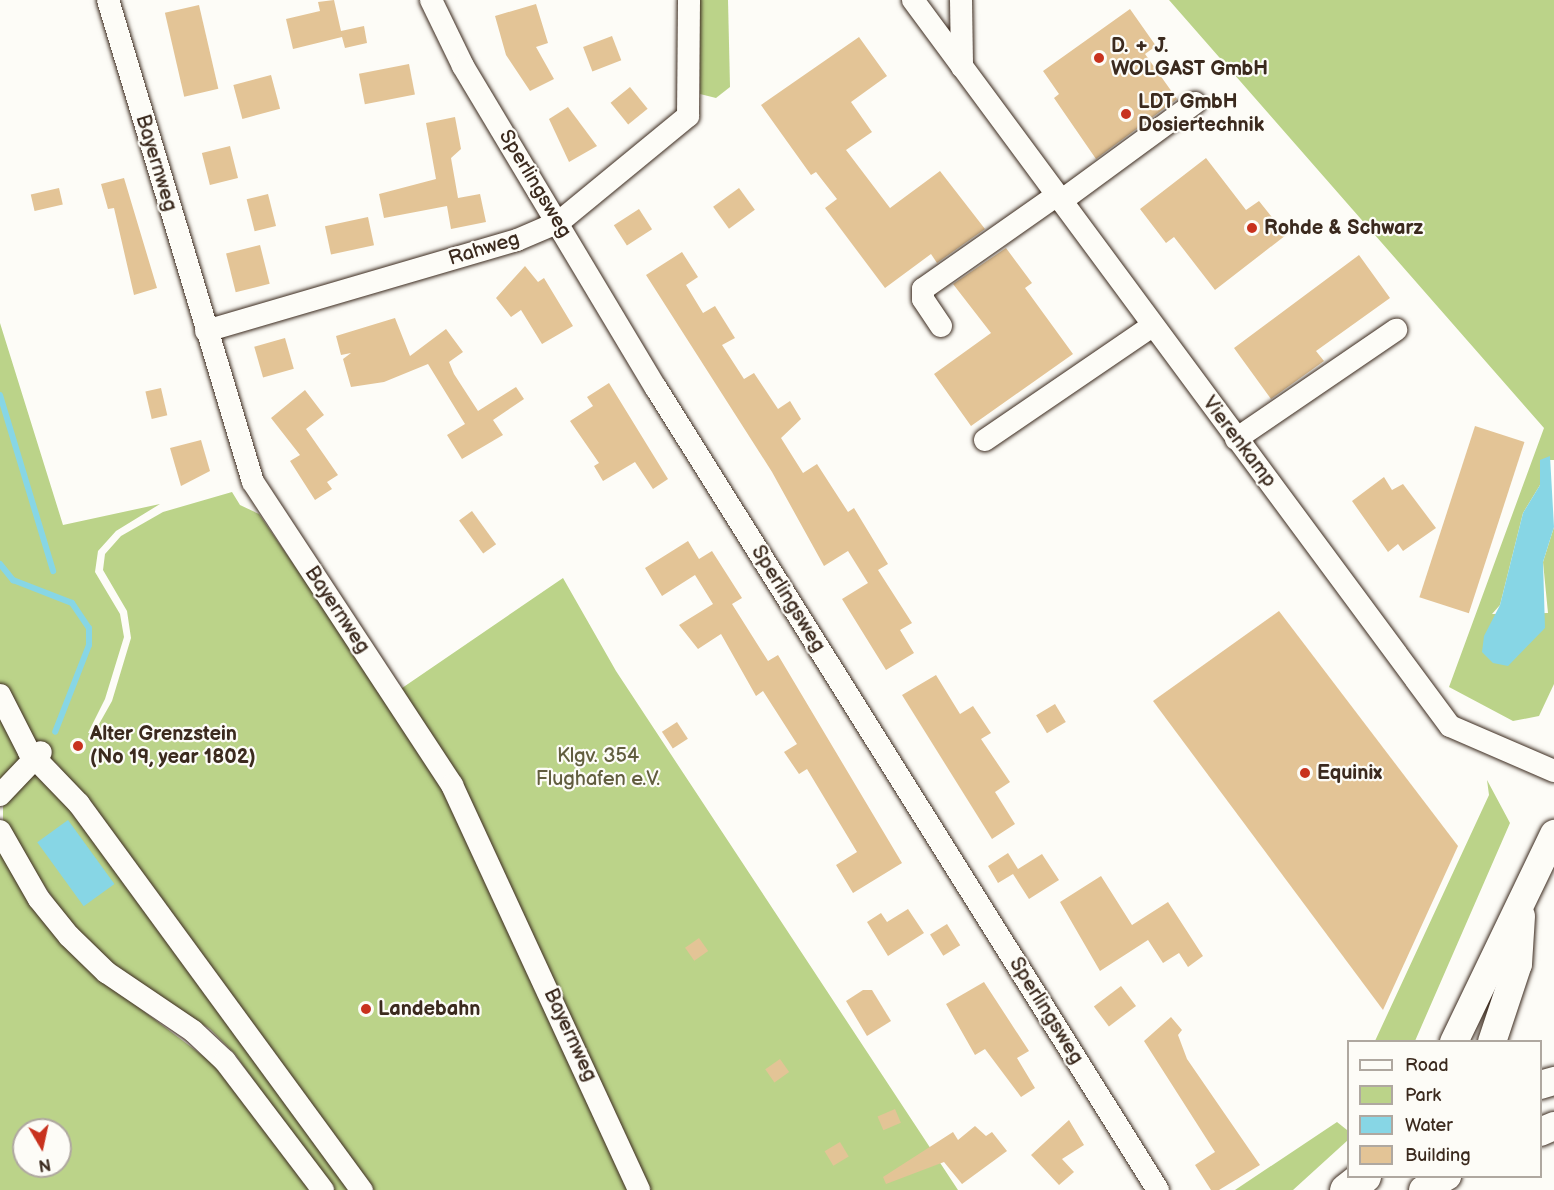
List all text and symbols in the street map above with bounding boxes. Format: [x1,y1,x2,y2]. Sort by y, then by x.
place label: D. + J. WOLGAST GmbH [1111,34,1268,81]
marker: D. + J. WOLGAST GmbH [1092,51,1106,65]
place label: LDT GmbH Dosiertechnik [1138,90,1264,137]
marker: LDT GmbH Dosiertechnik [1119,107,1133,121]
street label: Bayernweg [130,112,182,214]
street label: Sperlingsweg [493,126,577,242]
place label: Rohde & Schwarz [1264,216,1423,240]
marker: Rohde & Schwarz [1245,221,1259,235]
street label: Rahweg [446,227,522,271]
street label: Vierenkamp [1197,392,1281,492]
street label: Sperlingsweg [746,541,830,657]
street label: Bayernweg [299,562,375,658]
place label: Alter Grenzstein (No 19, year 1802) [90,722,256,769]
marker: Alter Grenzstein (No 19, year 1802) [71,739,85,753]
park label: Klgv. 354 Flughafen e.V. [536,744,660,791]
place label: Equinix [1317,761,1382,785]
marker: Equinix [1298,766,1312,780]
street label: Sperlingsweg [1004,953,1088,1069]
street label: Bayernweg [538,985,602,1085]
place label: Landebahn [378,997,480,1021]
marker: Landebahn [359,1002,373,1016]
legend [1347,1040,1542,1178]
text: Road [1405,1055,1449,1076]
text: Park [1405,1085,1441,1106]
text: Water [1405,1115,1453,1136]
north arrow [12,1118,72,1178]
text: Building [1405,1145,1471,1166]
text: N [37,1154,52,1175]

